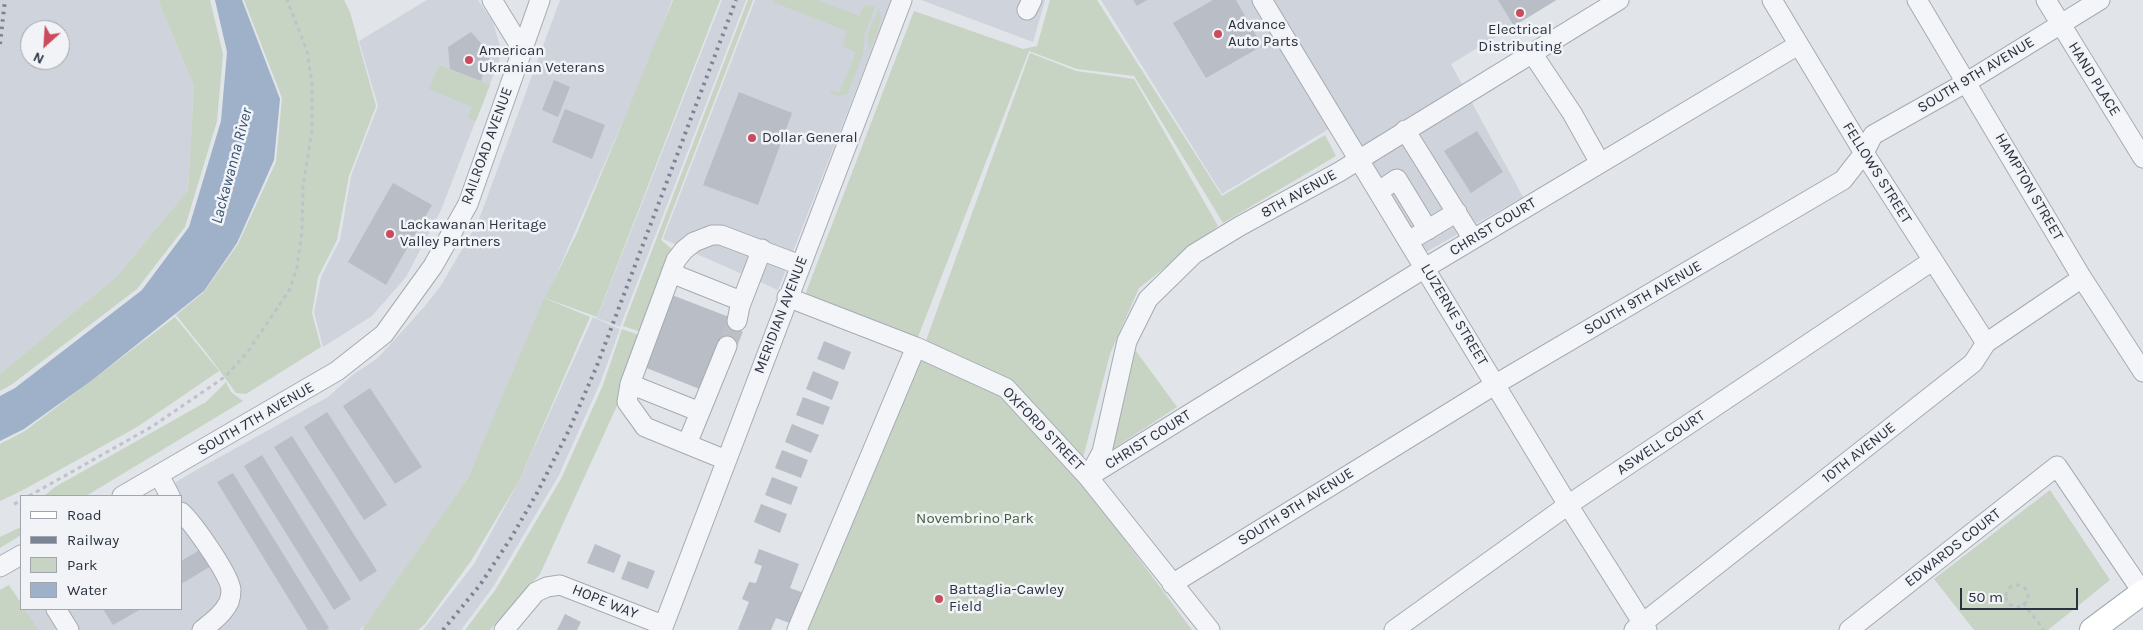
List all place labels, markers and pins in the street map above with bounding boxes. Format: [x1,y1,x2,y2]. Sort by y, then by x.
marker: Electrical Distributing [1514,7,1526,19]
place label: Advance Auto Parts [1228,16,1299,51]
place label: Electrical Distributing [1478,21,1562,56]
marker: Advance Auto Parts [1212,28,1224,40]
place label: American Ukranian Veterans [479,42,605,77]
marker: American Ukranian Veterans [463,54,475,66]
place label: Dollar General [762,129,858,147]
marker: Dollar General [746,132,758,144]
place label: Lackawanan Heritage Valley Partners [400,216,546,251]
marker: Lackawanan Heritage Valley Partners [384,228,396,240]
place label: Battaglia-Cawley Field [949,581,1064,616]
marker: Battaglia-Cawley Field [933,593,945,605]

